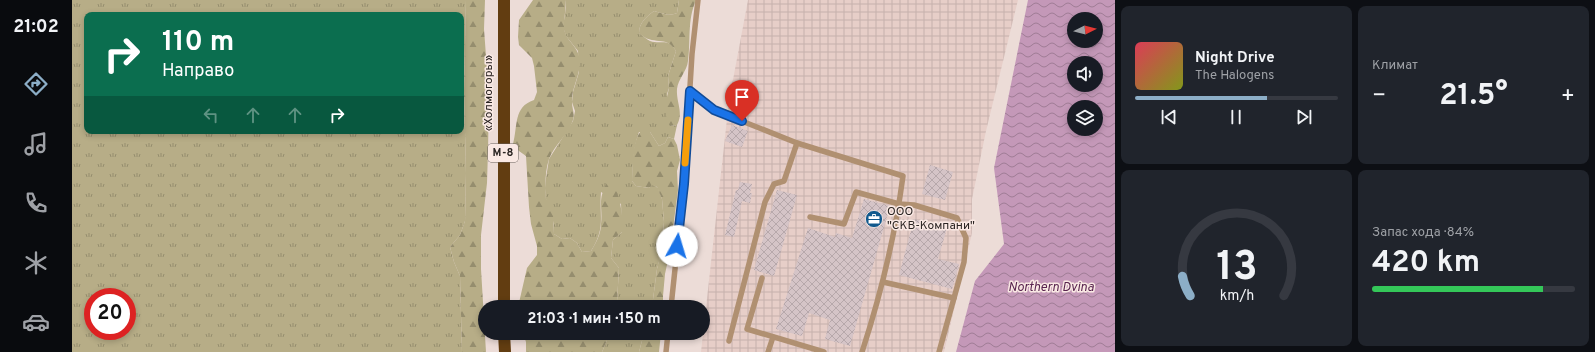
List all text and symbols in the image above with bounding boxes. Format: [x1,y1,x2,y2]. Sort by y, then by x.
north arrow [1067,12,1103,48]
map controls [1067,12,1103,136]
text: 21:02 [13,16,59,39]
text: 110 m [162,25,234,61]
icon: right [96,28,148,80]
text: Night Drive [1195,49,1275,68]
street label: «Холмогоры» [481,55,497,131]
button: sound [1067,56,1103,92]
text: Климат [1372,58,1418,74]
text: Направо [162,60,234,83]
text: The Halogens [1195,68,1274,84]
icon: directions [22,70,50,98]
text: 21.5° [1439,78,1508,115]
pin [725,80,759,121]
text: − [1372,83,1386,110]
text: + [1561,83,1575,110]
icon: arrive [731,86,753,108]
button: layers [1067,100,1103,136]
icon: left [200,104,222,126]
icon: ahead [242,104,264,126]
icon: ahead [284,104,306,126]
icon: right [326,104,348,126]
icon: previous [1158,106,1180,128]
icon: pause [1225,106,1247,128]
icon: next [1293,106,1315,128]
icon: music [22,130,50,158]
road number: М-8 [488,144,518,162]
icon: phone [22,189,50,217]
place label: ООО "СКВ-Компани" [887,204,975,234]
office icon: ООО "СКВ-Компани" [864,209,884,229]
position arrow [656,225,698,267]
text: Запас хода · 84% [1372,225,1474,241]
text: 13 [1216,242,1257,295]
text: 420 km [1372,245,1480,282]
icon: climate [22,249,50,277]
water label: Northern Dvina [1008,280,1094,296]
text: km/h [1219,287,1254,305]
speed limit sign: 20 [84,288,136,340]
icon: car [22,308,50,336]
text: 21:03 · 1 мин · 150 m [527,310,661,329]

